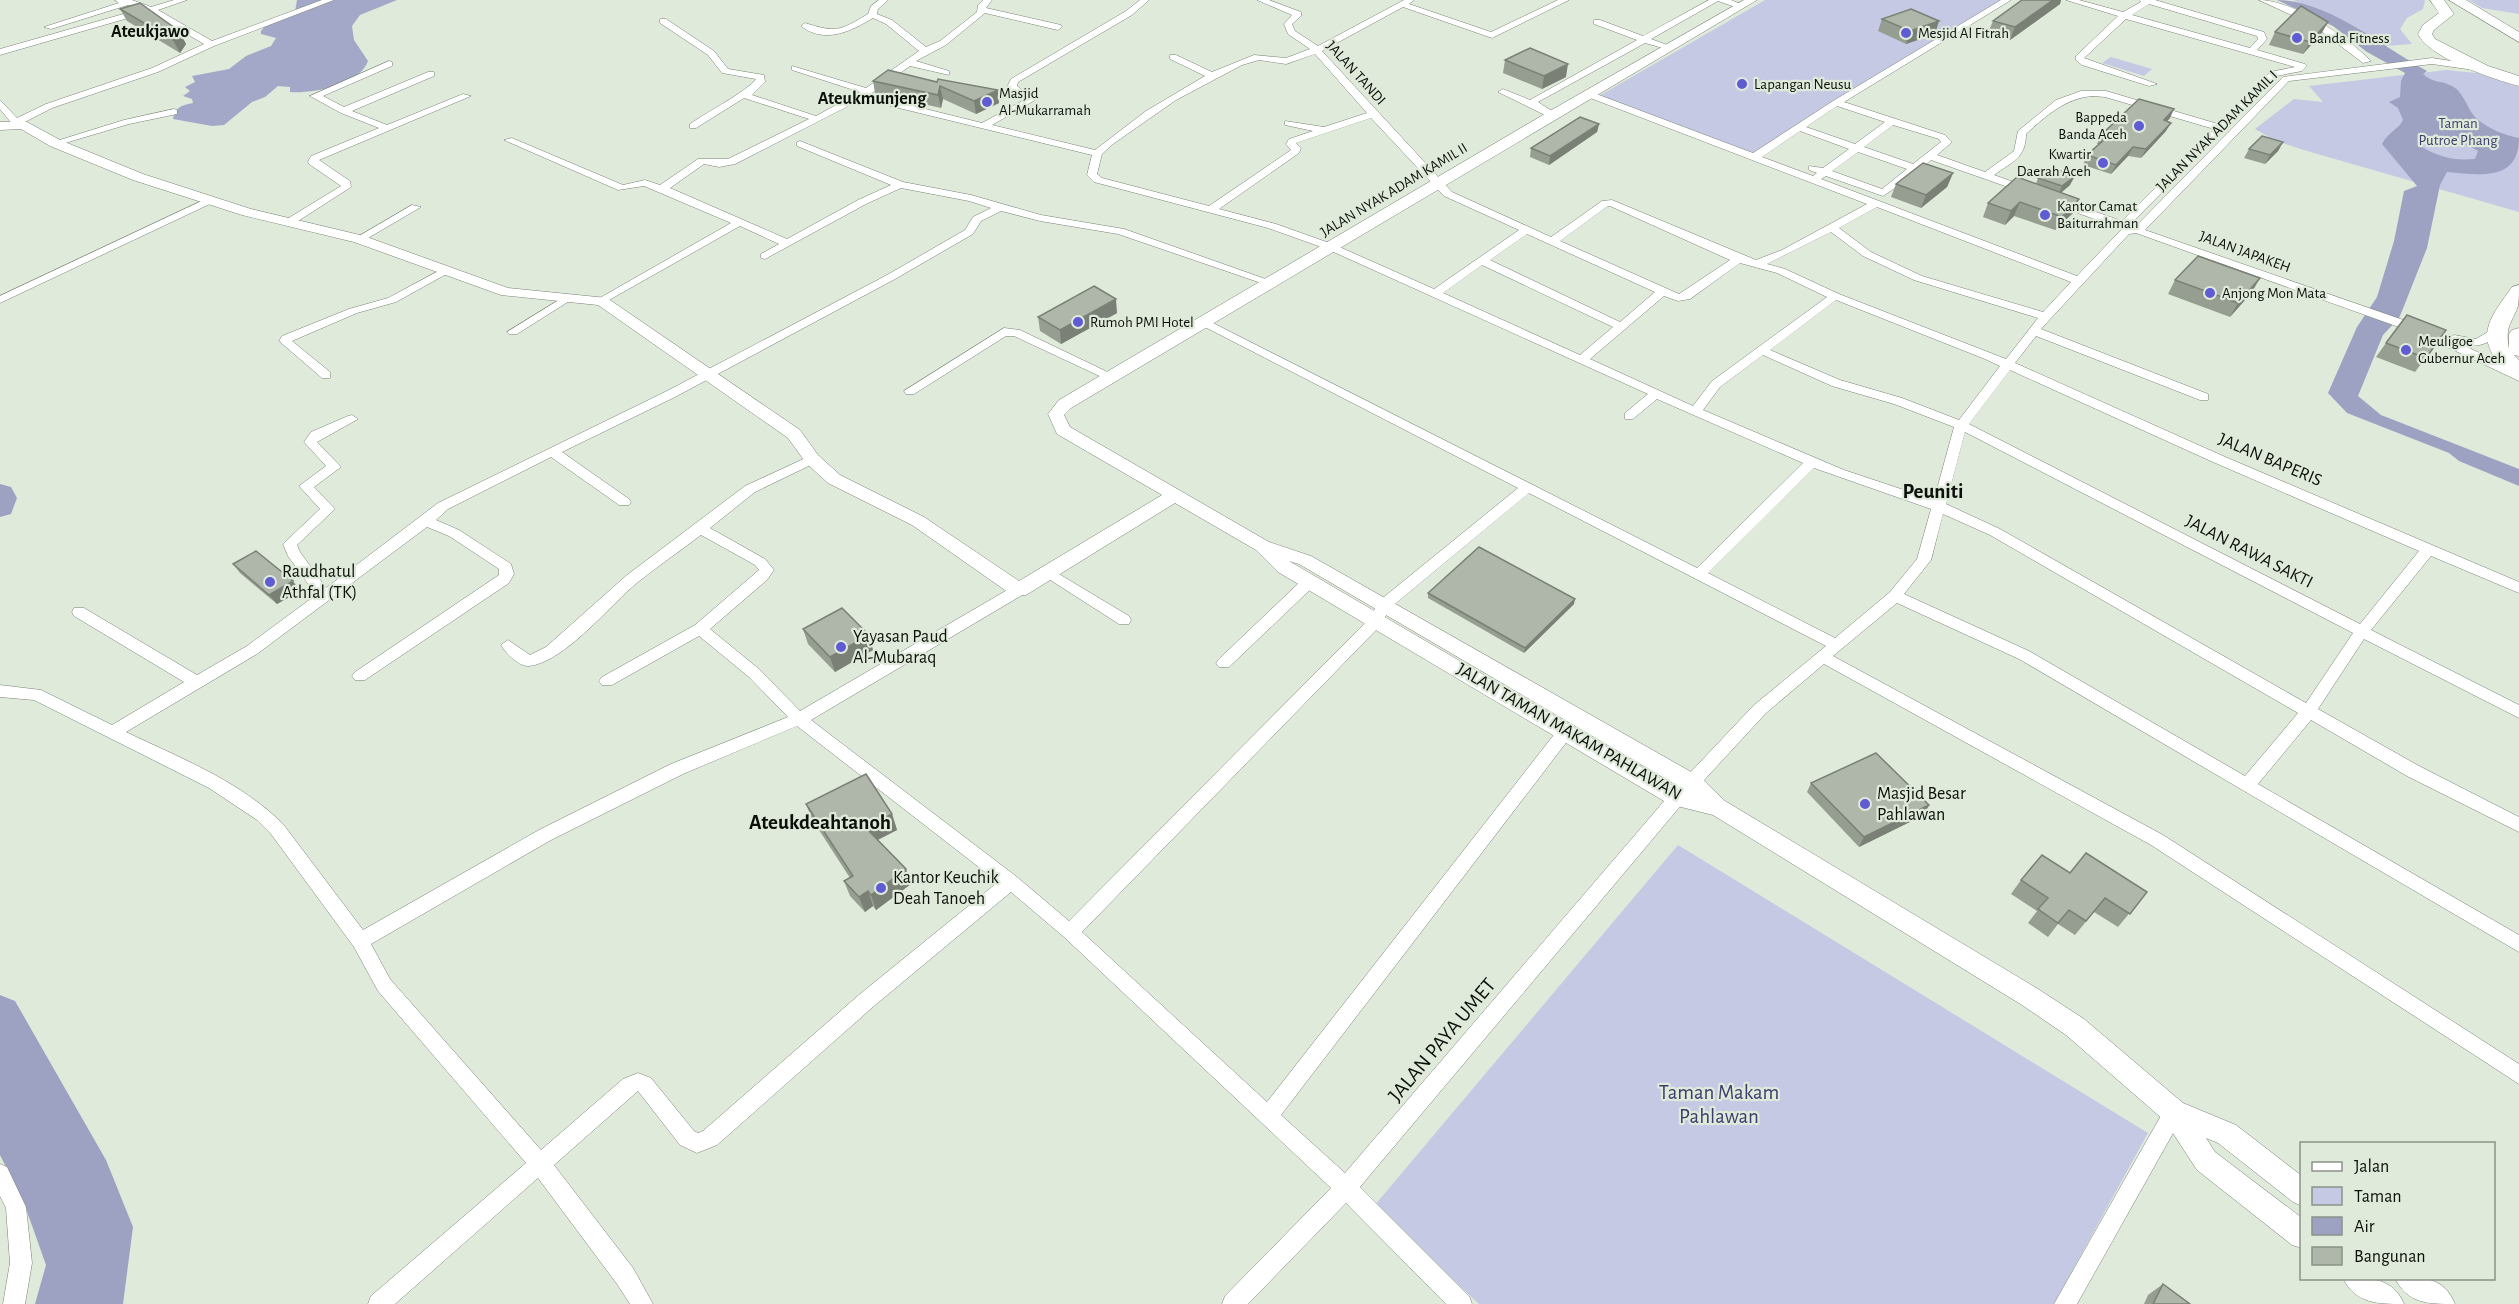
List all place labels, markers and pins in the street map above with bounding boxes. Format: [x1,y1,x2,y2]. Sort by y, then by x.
marker: Mesjid Al Fitrah [1899,26,1913,40]
place label: Mesjid Al Fitrah [1918,26,2009,41]
marker: Banda Fitness [2290,31,2304,45]
place label: Banda Fitness [2309,31,2389,46]
marker: Lapangan Neusu [1735,77,1749,91]
place label: Lapangan Neusu [1754,77,1851,92]
place label: Masjid Al-Mukarramah [999,86,1091,118]
marker: Masjid Al-Mukarramah [980,95,994,109]
place label: Bappeda Banda Aceh [2058,110,2127,142]
marker: Bappeda Banda Aceh [2132,119,2146,133]
place label: Kwartir Daerah Aceh [2017,147,2091,179]
marker: Kwartir Daerah Aceh [2096,156,2110,170]
place label: Kantor Camat Baiturrahman [2057,199,2139,231]
marker: Kantor Camat Baiturrahman [2038,208,2052,222]
marker: Anjong Mon Mata [2203,286,2217,300]
place label: Anjong Mon Mata [2222,286,2326,301]
marker: Rumoh PMI Hotel [1071,315,1085,329]
place label: Rumoh PMI Hotel [1090,315,1194,330]
place label: Meuligoe Gubernur Aceh [2418,334,2505,366]
marker: Meuligoe Gubernur Aceh [2399,343,2413,357]
place label: Raudhatul Athfal (TK) [282,563,357,602]
marker: Raudhatul Athfal (TK) [263,575,277,589]
place label: Yayasan Paud Al-Mubaraq [853,628,948,667]
marker: Yayasan Paud Al-Mubaraq [834,640,848,654]
place label: Masjid Besar Pahlawan [1877,785,1966,824]
marker: Masjid Besar Pahlawan [1858,797,1872,811]
place label: Kantor Keuchik Deah Tanoeh [893,869,1000,908]
marker: Kantor Keuchik Deah Tanoeh [874,881,888,895]

